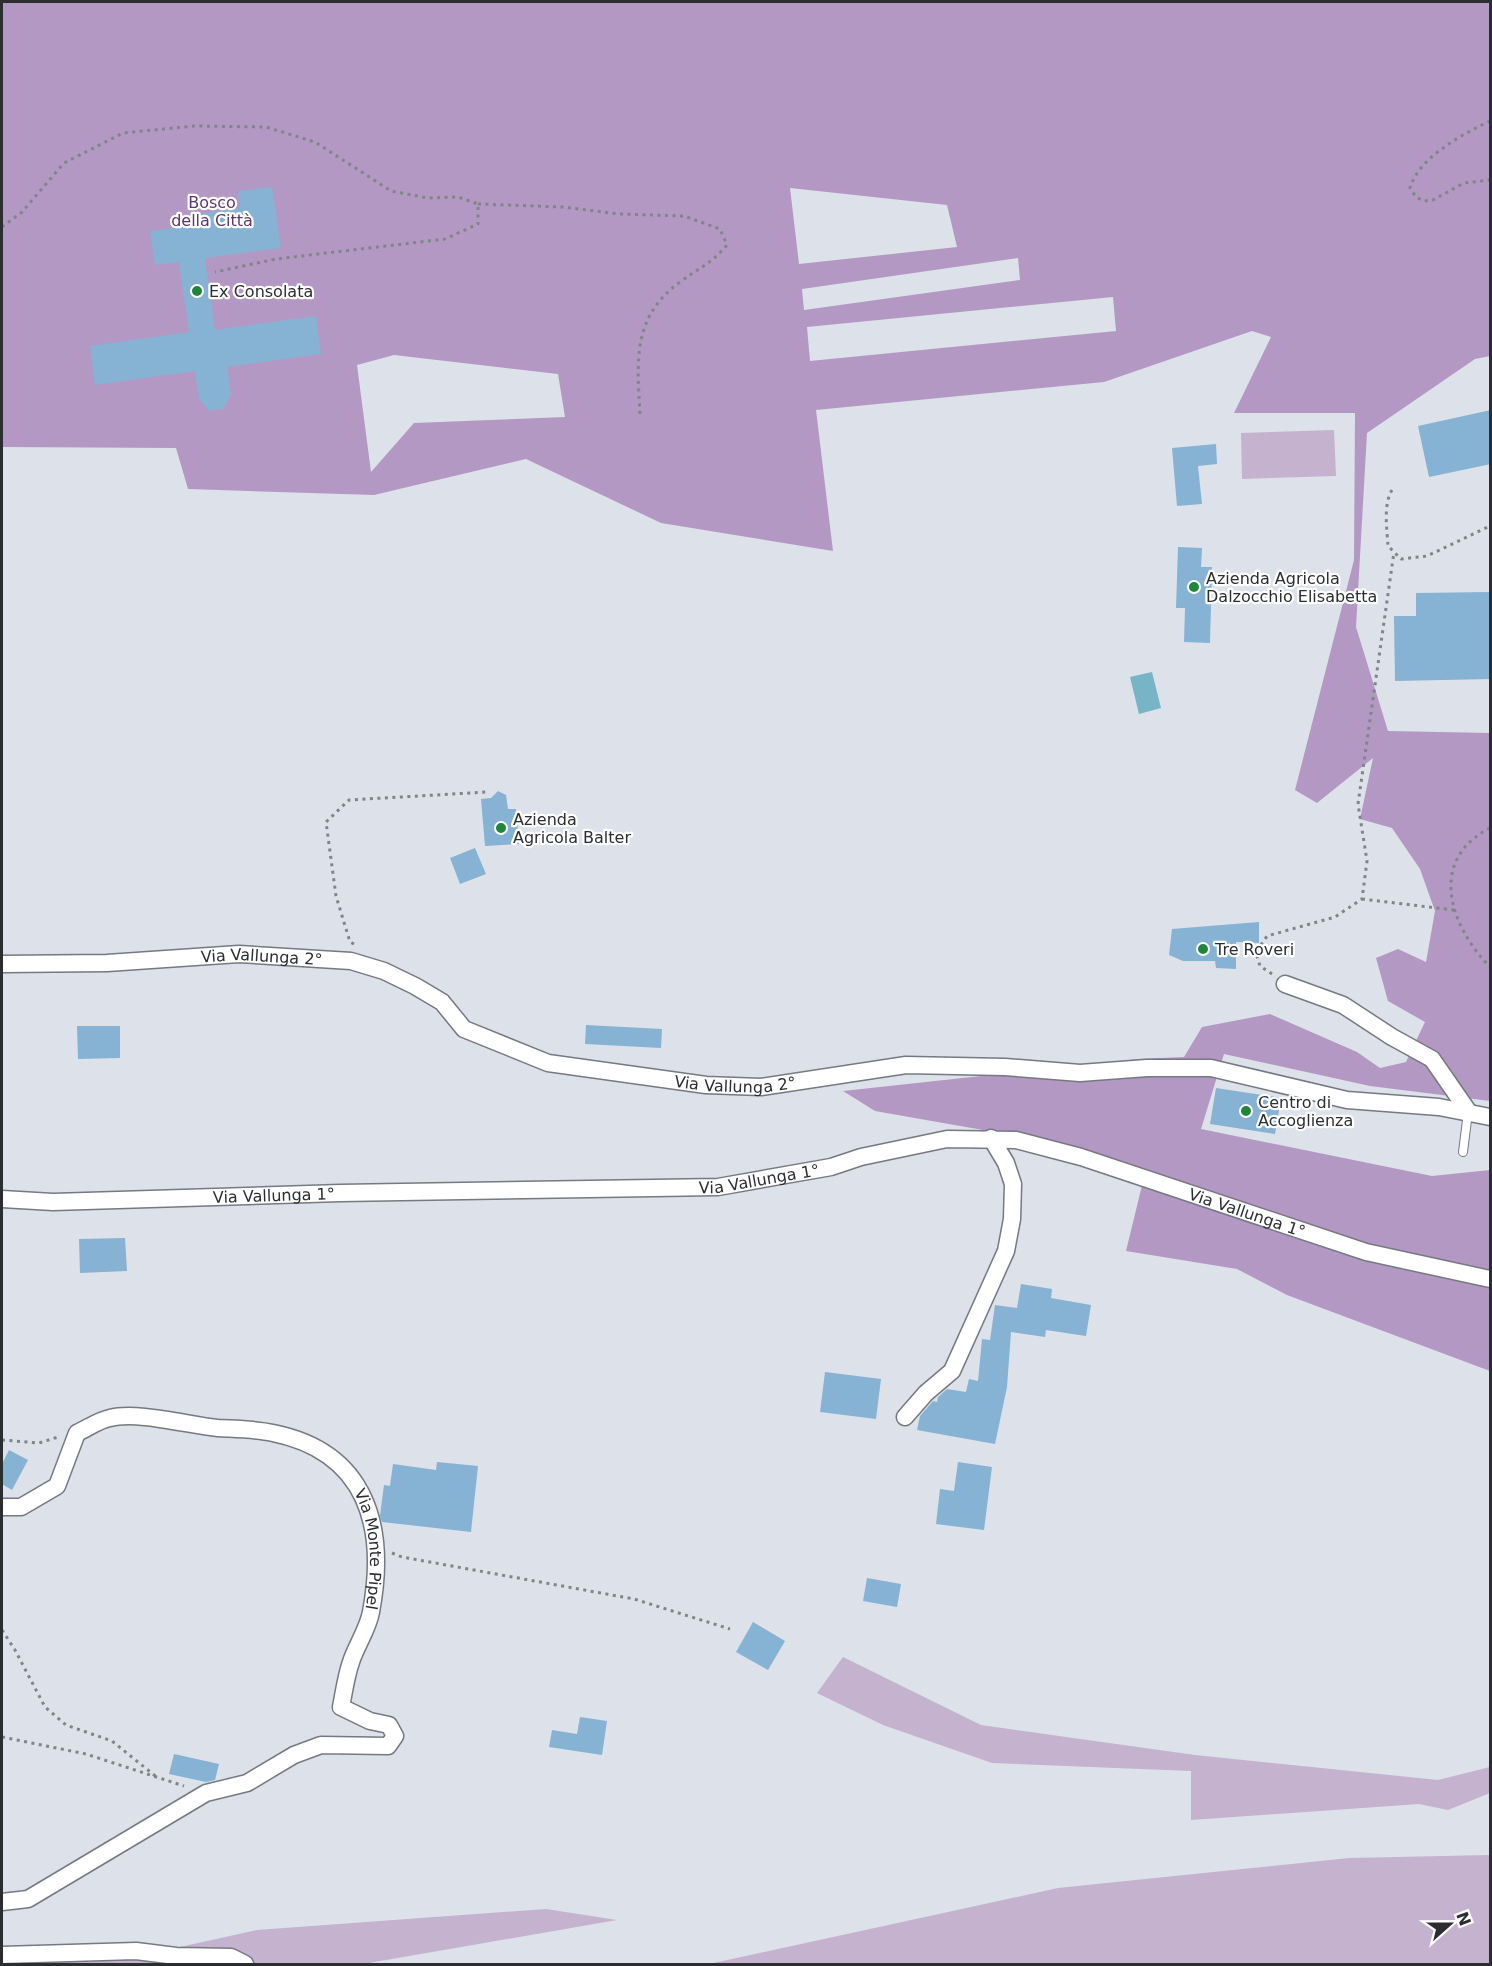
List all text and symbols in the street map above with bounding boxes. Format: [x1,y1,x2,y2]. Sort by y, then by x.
park label: Bosco della Città [171,193,253,230]
place label: Ex Consolata [209,282,313,301]
marker: Ex Consolata [190,284,204,298]
place label: Azienda Agricola Dalzocchio Elisabetta [1206,569,1377,606]
marker: Azienda Agricola Dalzocchio Elisabetta [1187,580,1201,594]
place label: Azienda Agricola Balter [513,810,631,847]
marker: Azienda Agricola Balter [494,821,508,835]
place label: Tre Roveri [1214,940,1294,959]
marker: Tre Roveri [1196,942,1210,956]
street label: Via Vallunga 2° [200,944,323,969]
street label: Via Vallunga 2° [673,1071,797,1097]
place label: Centro di Accoglienza [1258,1093,1353,1130]
marker: Centro di Accoglienza [1239,1104,1253,1118]
street label: Via Vallunga 1° [699,1160,821,1197]
street label: Via Vallunga 1° [213,1184,335,1206]
street label: Via Vallunga 1° [1186,1184,1308,1241]
street label: Via Monte Pipel [351,1485,385,1611]
north arrow [1420,1894,1480,1954]
text: N [1452,1909,1475,1928]

